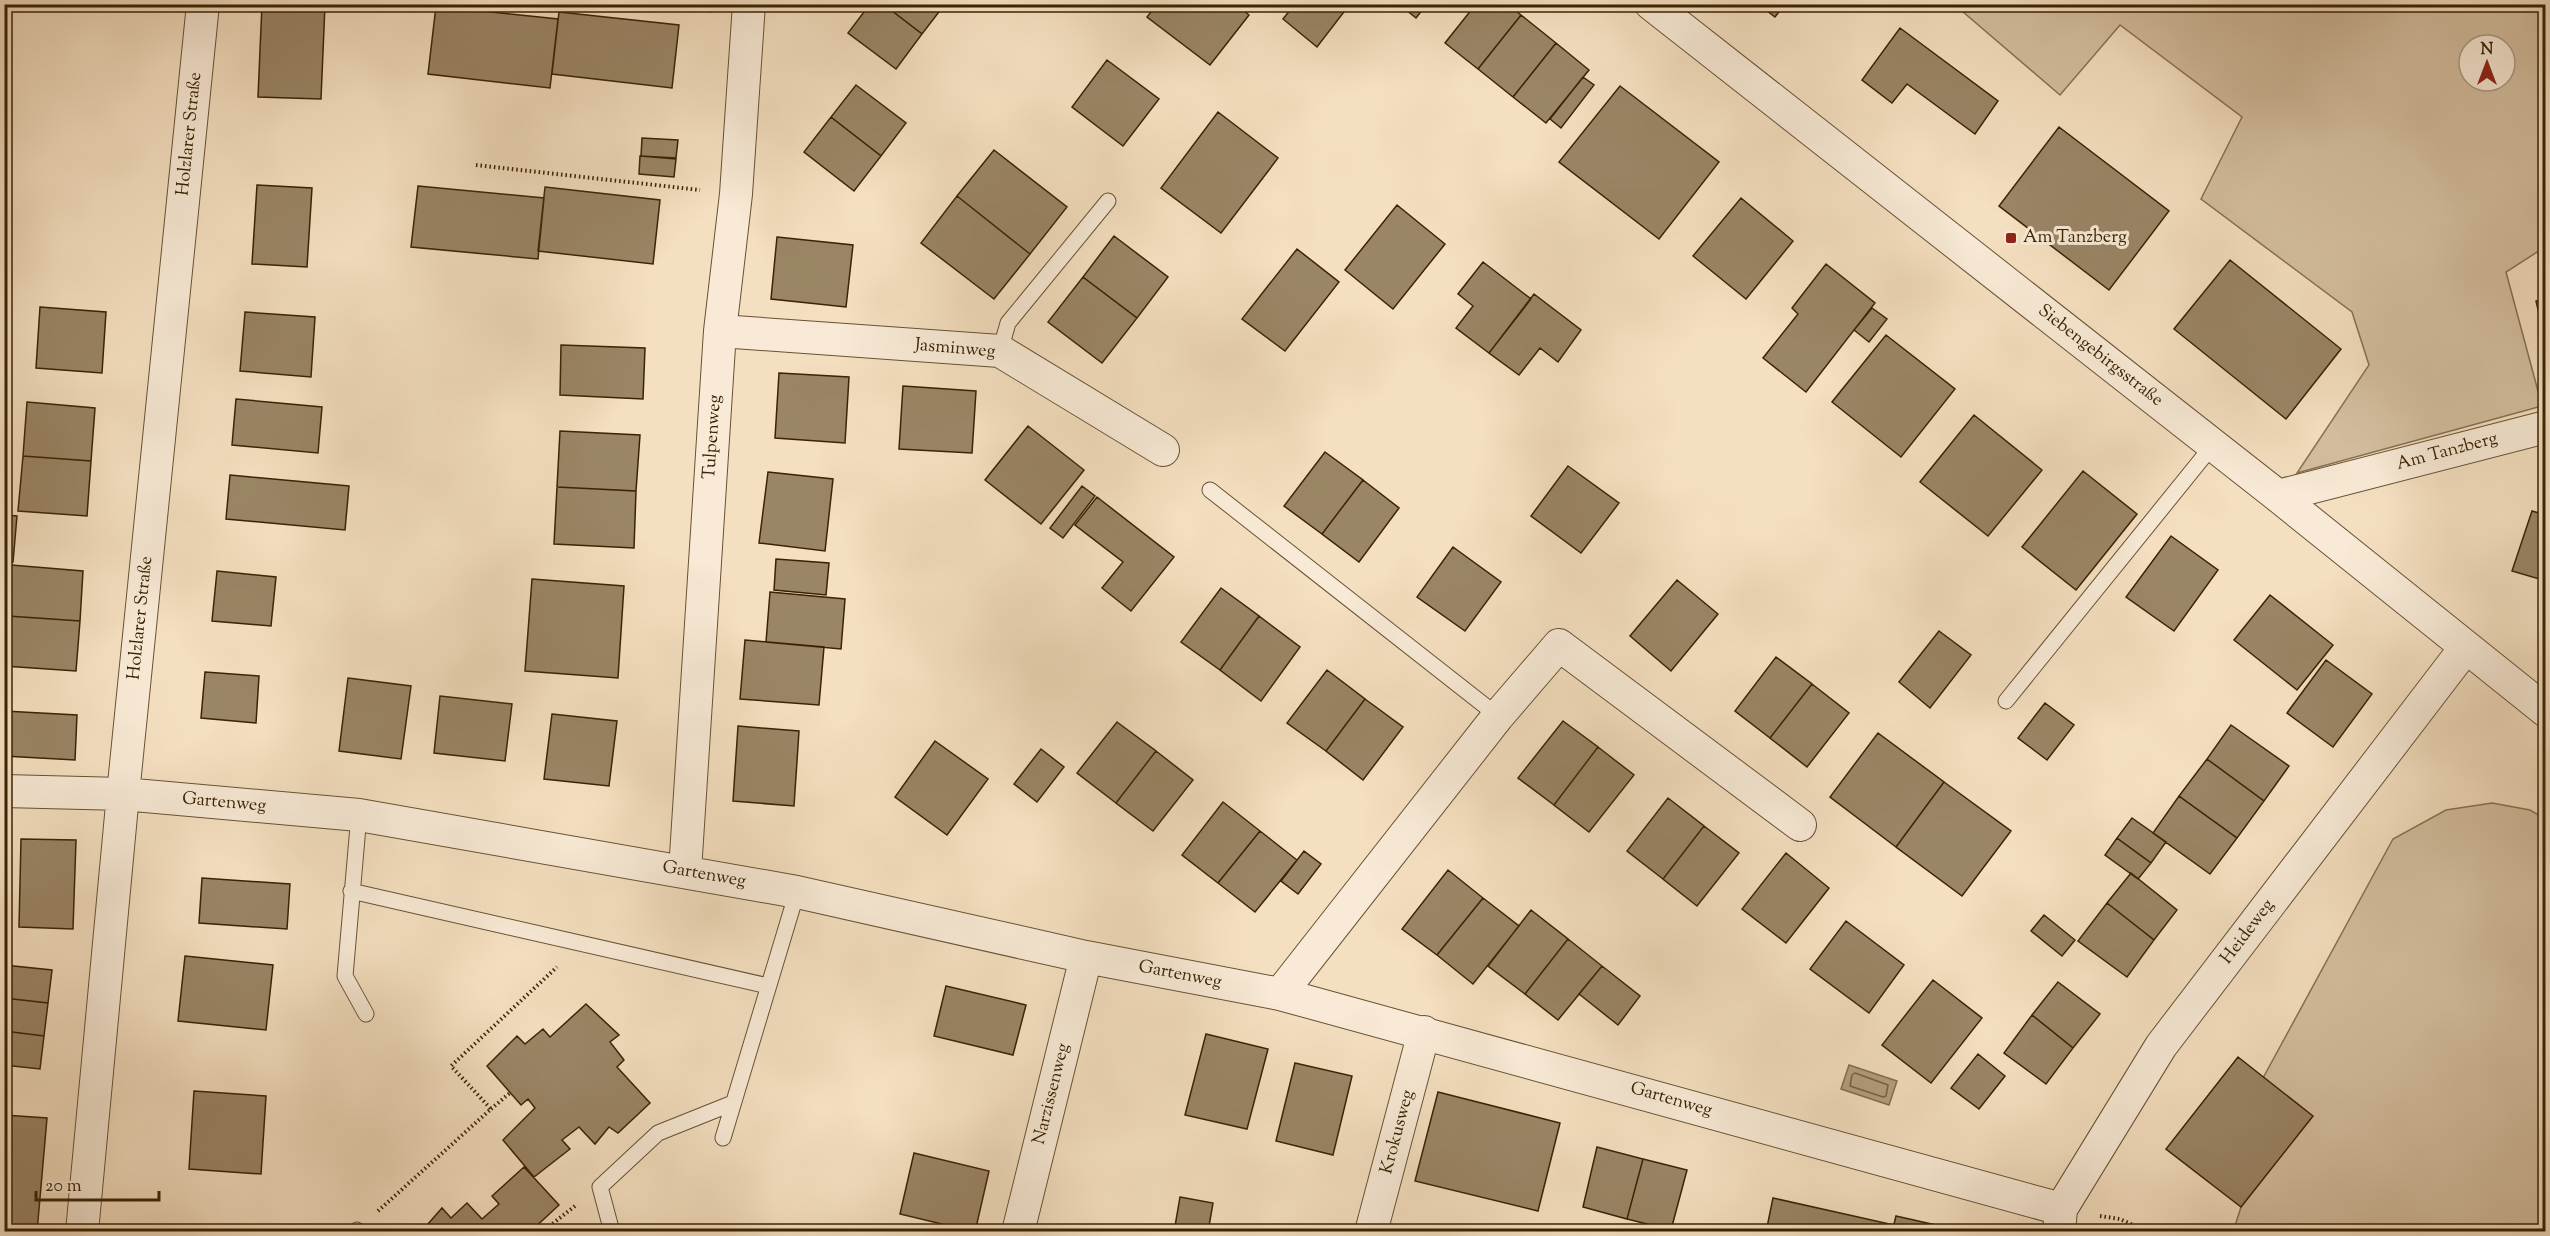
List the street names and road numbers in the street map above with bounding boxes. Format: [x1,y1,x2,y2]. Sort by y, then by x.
street label: Holzlarer Straße [171,71,209,197]
street label: Siebengebirgsstraße [2032,299,2168,413]
street label: Jasminweg [913,332,997,365]
street label: Tulpenweg [697,394,729,480]
street label: Am Tanzberg [2394,426,2501,478]
street label: Holzlarer Straße [122,555,160,681]
street label: Gartenweg [181,786,267,820]
street label: Gartenweg [660,855,748,895]
street label: Heideweg [2215,894,2281,970]
street label: Gartenweg [1136,954,1224,996]
street label: Narzissenweg [1027,1040,1077,1147]
street label: Gartenweg [1627,1076,1715,1124]
street label: Krokusweg [1374,1087,1422,1177]

